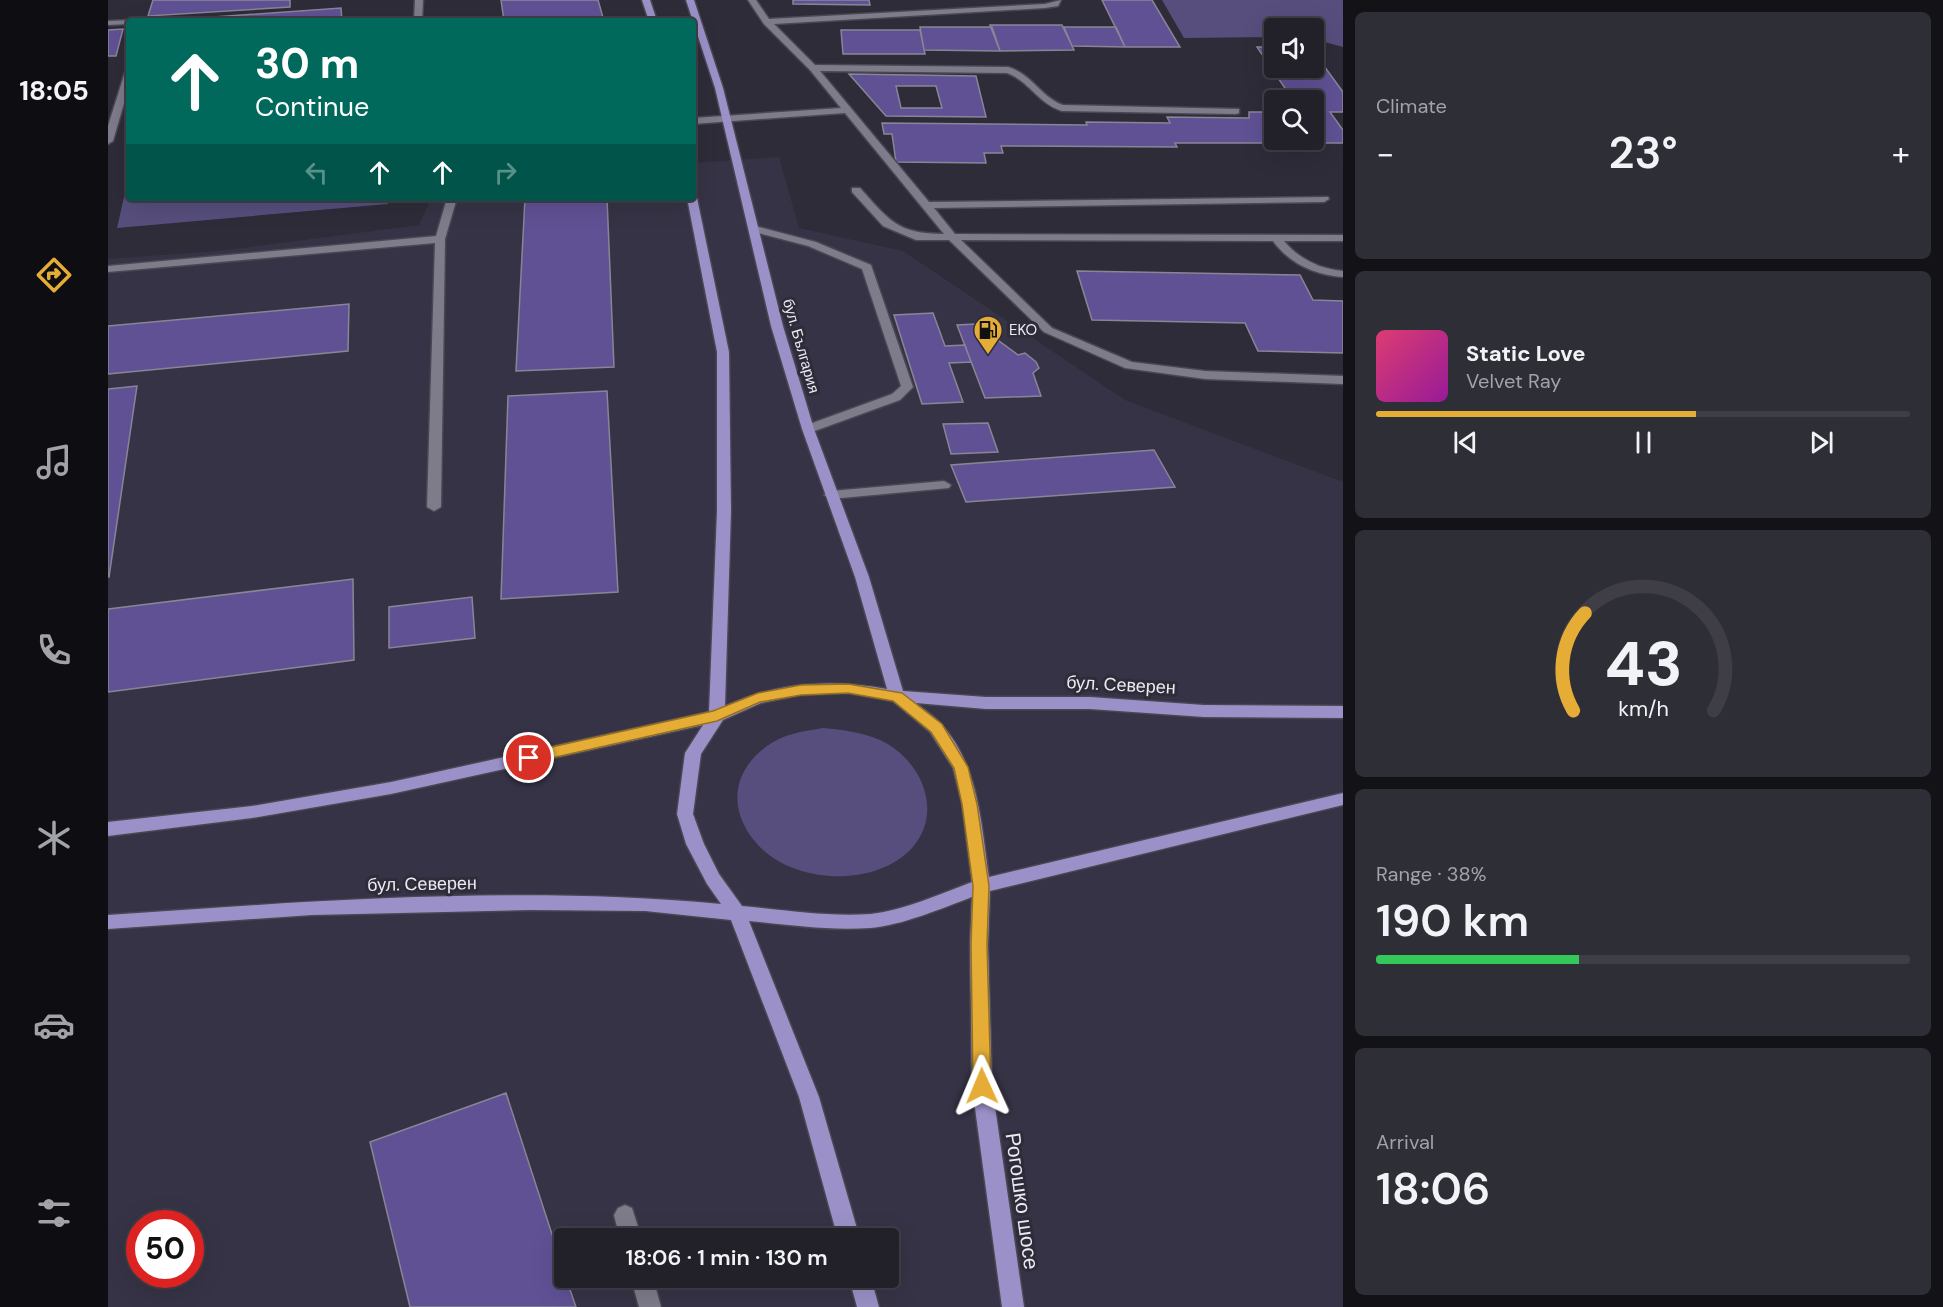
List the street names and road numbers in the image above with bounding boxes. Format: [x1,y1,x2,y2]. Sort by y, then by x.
street label: бул. България [778,296,824,396]
street label: бул. Северен [1066,670,1176,700]
street label: бул. Северен [367,871,477,897]
street label: Рогошко шосе [999,1131,1045,1271]

